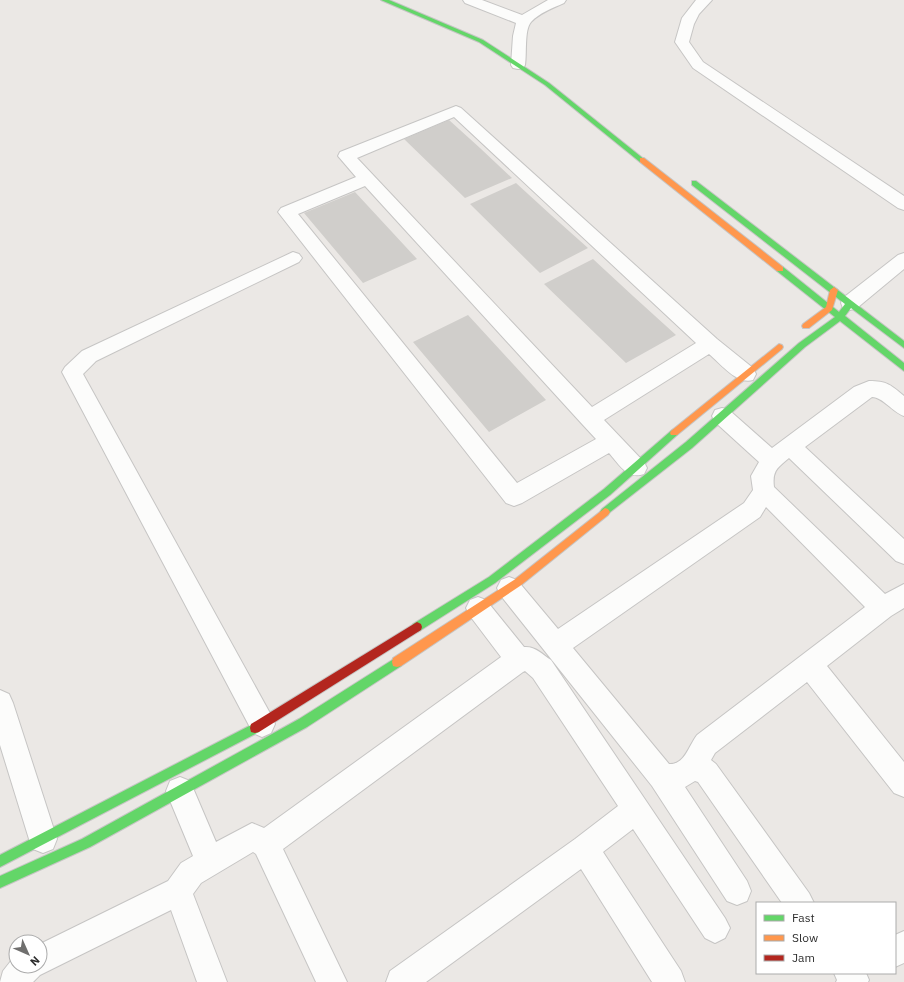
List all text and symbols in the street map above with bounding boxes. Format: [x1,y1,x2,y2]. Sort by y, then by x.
legend [756,902,896,974]
text: Fast [792,910,815,925]
text: Slow [792,930,818,945]
north arrow [8,934,48,974]
text: Jam [792,950,815,965]
text: N [27,953,43,969]

